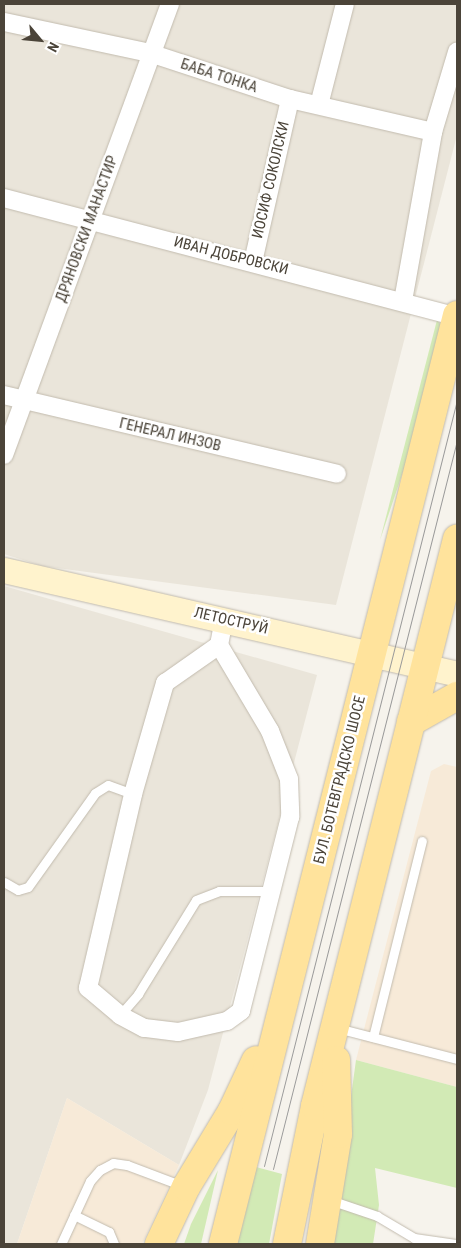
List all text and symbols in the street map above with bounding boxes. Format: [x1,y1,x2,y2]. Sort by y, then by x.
north arrow [15,15,65,65]
text: N [44,39,62,55]
street label: БАБА ТОНКА [178,55,260,97]
street label: ИОСИФ СОКОЛСКИ [249,120,293,240]
street label: ДРЯНОВСКИ МАНАСТИР [52,153,122,305]
street label: ИВАН ДОБРОВСКИ [172,233,290,279]
street label: ГЕНЕРАЛ ИНЗОВ [117,415,223,455]
street label: ЛЕТОСТРУЙ [192,604,270,638]
street label: БУЛ. БОТЕВГРАДСКО ШОСЕ [310,694,370,866]

